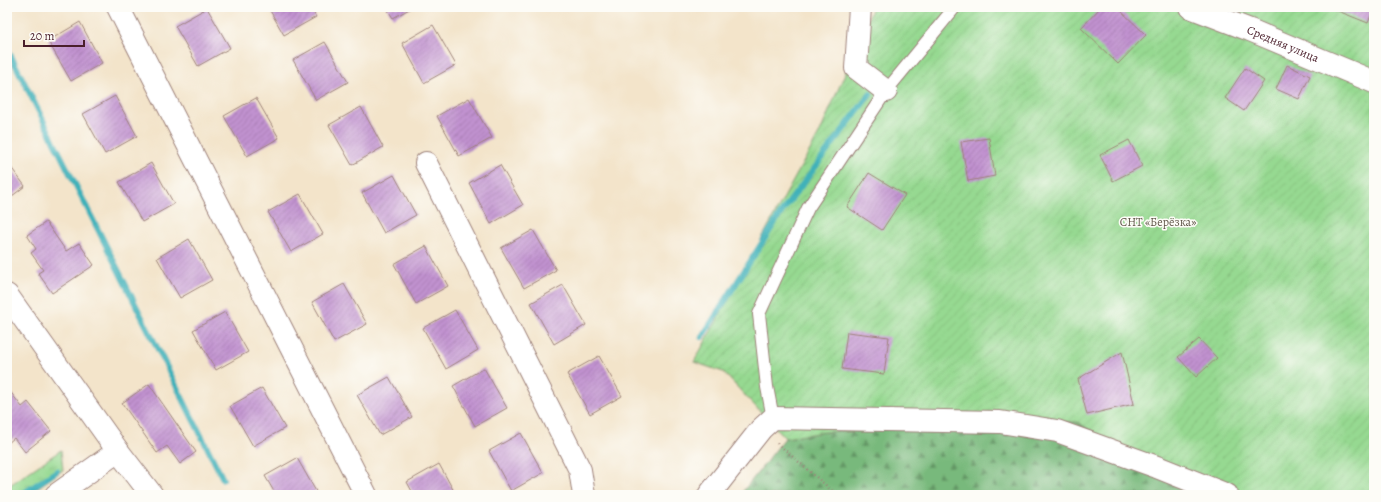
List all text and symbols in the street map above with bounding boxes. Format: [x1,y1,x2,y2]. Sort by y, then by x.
scale bar [24,22,84,48]
street label: Средняя улица [1244,22,1322,66]
text: 20 m [30,28,54,44]
park label: СНТ «Берёзка» [1120,214,1196,230]

